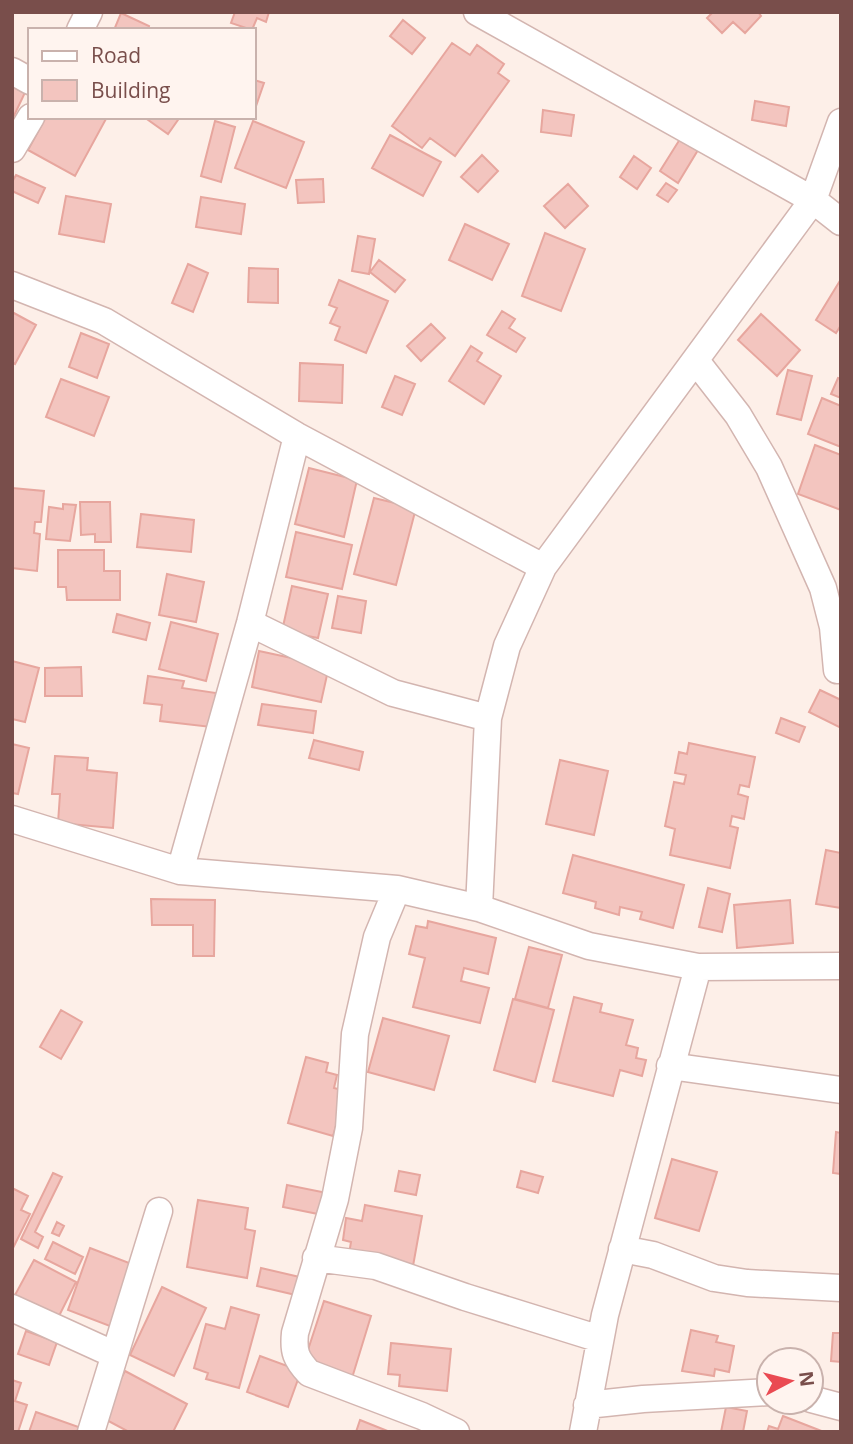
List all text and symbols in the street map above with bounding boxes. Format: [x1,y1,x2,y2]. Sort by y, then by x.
legend [28,28,256,119]
text: Road [91,41,141,69]
text: Building [91,76,170,104]
north arrow [755,1346,825,1416]
text: N [793,1370,821,1388]

